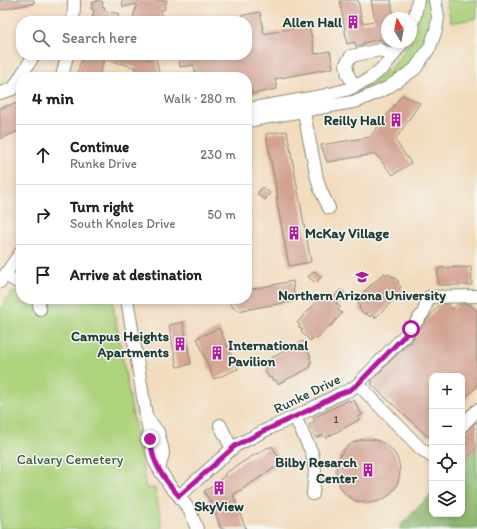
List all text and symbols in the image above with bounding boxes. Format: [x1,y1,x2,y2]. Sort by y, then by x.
north arrow [381,12,417,48]
place label: Allen Hall [282,14,343,31]
building icon: Allen Hall [345,14,361,30]
search box [16,16,252,60]
icon: search [30,27,52,49]
text: Search here [62,29,137,47]
text: 4 min [32,88,74,108]
text: Walk · 280 m [163,91,236,106]
place label: Reilly Hall [324,112,386,129]
building icon: Reilly Hall [388,112,404,128]
text: Continue [70,138,129,156]
icon: ahead [32,144,54,166]
text: 230 m [200,147,236,162]
text: Runke Drive [70,156,137,171]
text: Turn right [70,198,134,216]
icon: right [32,204,54,226]
text: 50 m [207,207,236,222]
text: South Knoles Drive [70,216,176,231]
building icon: McKay Village [286,225,302,241]
place label: McKay Village [305,225,389,242]
icon: arrive [32,264,54,286]
text: Arrive at destination [70,266,202,284]
school or university icon: Northern Arizona University [354,269,370,285]
place label: Northern Arizona University [278,287,446,304]
route start [402,320,420,338]
place label: Campus Heights Apartments [71,328,169,361]
building icon: Campus Heights Apartments [172,336,188,352]
place label: International Pavilion [228,337,309,370]
building icon: International Pavilion [209,345,225,361]
street label: Runke Drive [271,370,343,417]
map controls [429,373,465,517]
button: + [429,373,465,409]
button: − [429,409,465,445]
house number: 1 [333,412,339,426]
route end [141,430,159,448]
button: locate [429,445,465,481]
park label: Calvary Cemetery [17,451,124,468]
place label: Bilby Resarch Center [275,454,357,487]
building icon: Bilby Resarch Center [360,462,376,478]
building icon: SkyView [211,480,227,496]
button: layers [429,481,465,517]
place label: SkyView [194,498,244,515]

